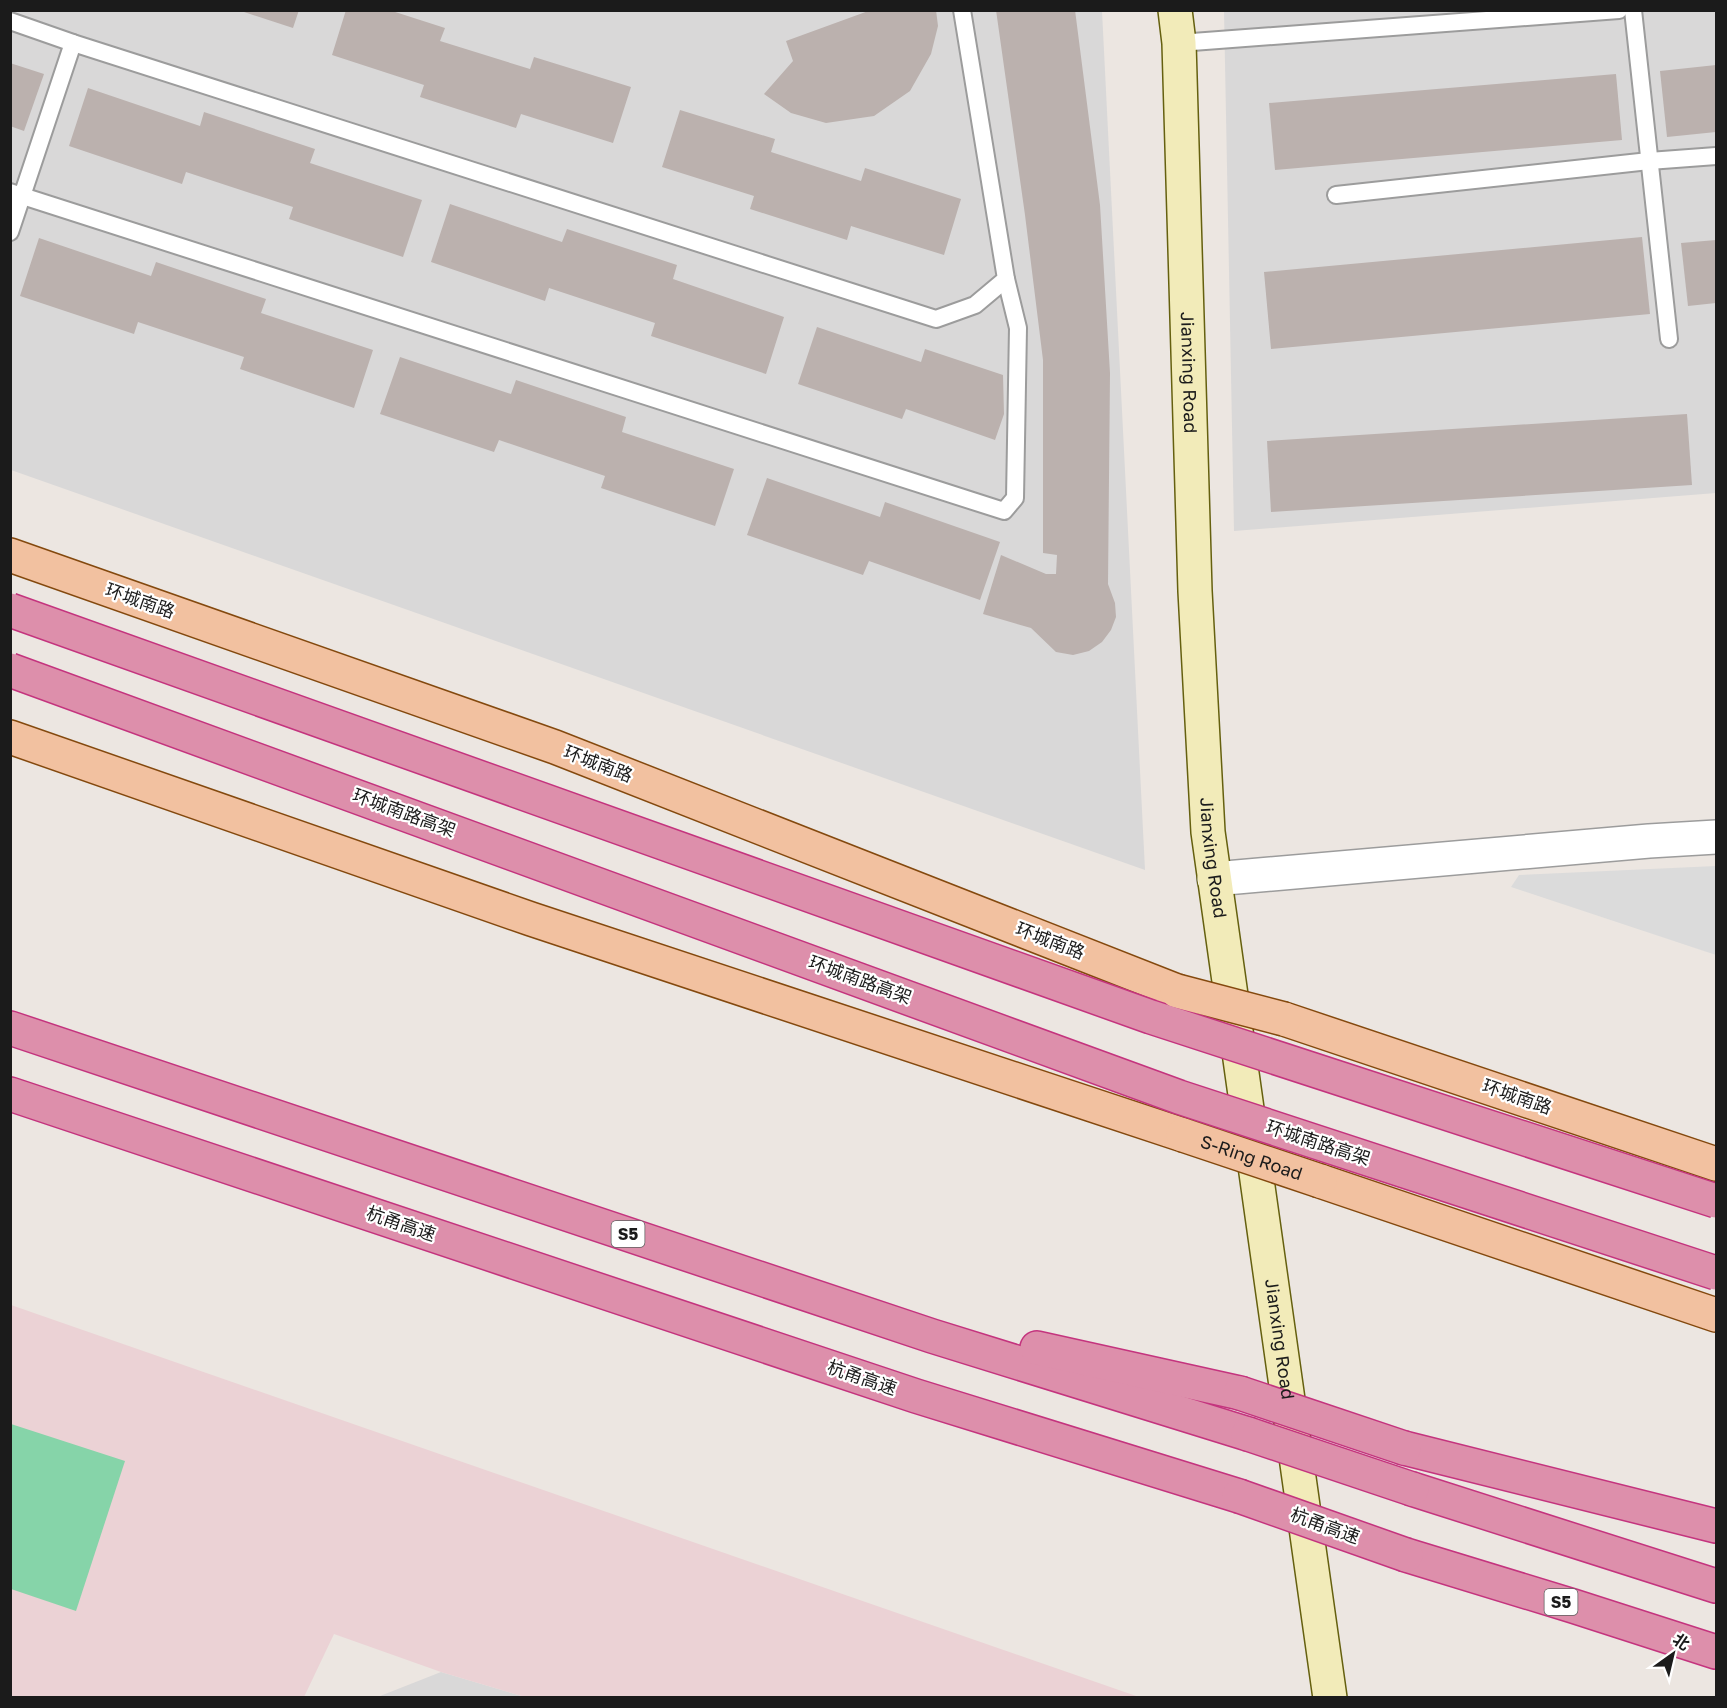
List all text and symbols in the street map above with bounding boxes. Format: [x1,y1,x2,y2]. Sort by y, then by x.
street label: Jianxing Road [1177,311,1202,434]
street label: 环城南路 [103,578,178,622]
street label: 环城南路 [561,740,636,786]
street label: 环城南路高架 [350,783,459,841]
street label: Jianxing Road [1196,797,1232,920]
street label: 环城南路 [1013,917,1088,963]
street label: 环城南路高架 [806,950,915,1008]
street label: 环城南路 [1480,1074,1555,1118]
street label: 环城南路高架 [1264,1115,1373,1169]
street label: S-Ring Road [1198,1130,1305,1184]
street label: 杭甬高速 [364,1201,439,1245]
road number: S5 [612,1221,644,1247]
street label: Jianxing Road [1261,1277,1300,1401]
street label: 杭甬高速 [825,1355,900,1399]
street label: 杭甬高速 [1288,1502,1363,1548]
road number: S5 [1544,1589,1578,1615]
north arrow [1643,1624,1703,1684]
text: 北 [1669,1629,1694,1654]

